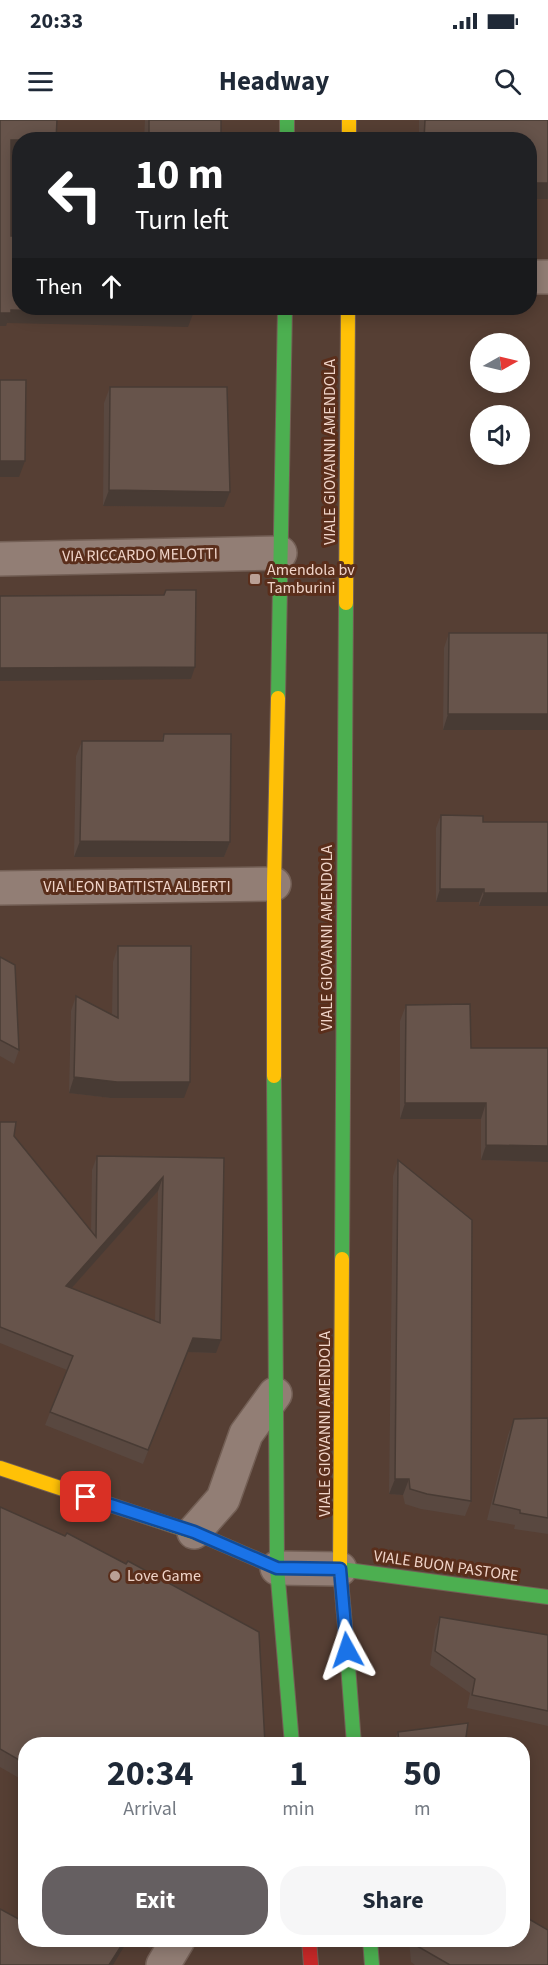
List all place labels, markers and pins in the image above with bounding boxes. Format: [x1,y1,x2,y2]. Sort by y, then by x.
place label: Amendola bv Tamburini [267,559,355,599]
marker: Amendola bv Tamburini [248,572,262,586]
pin [60,1471,111,1522]
place label: Love Game [127,1565,201,1587]
marker: Love Game [108,1569,122,1583]

